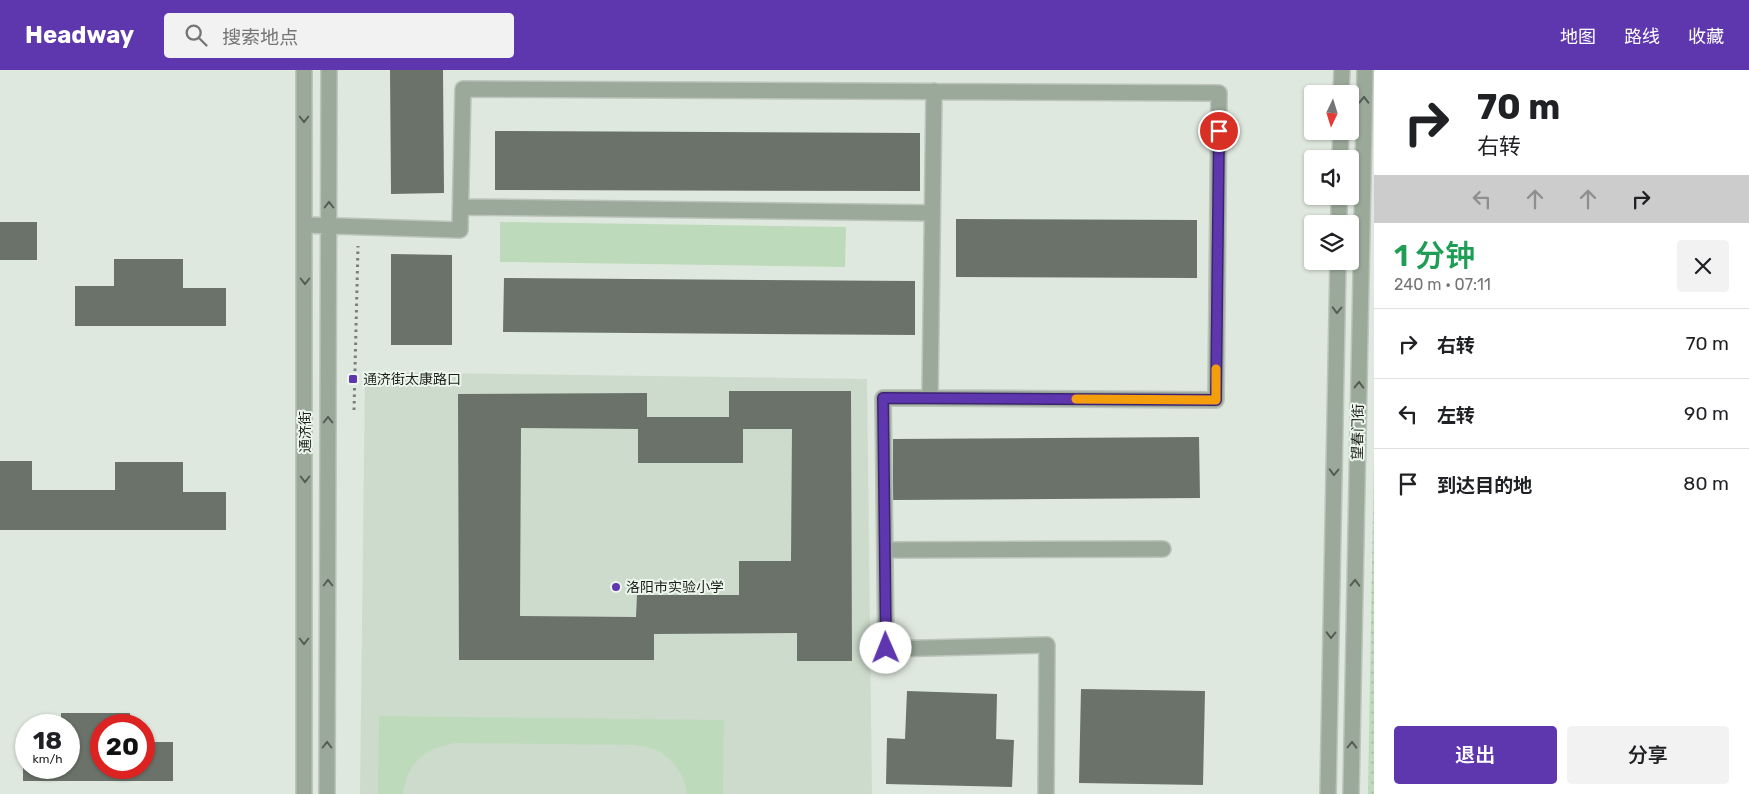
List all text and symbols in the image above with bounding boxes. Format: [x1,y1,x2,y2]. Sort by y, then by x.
search box [164,13,514,58]
text: Headway [25,21,134,49]
icon: search [182,21,210,49]
text: 搜索地点 [222,26,298,49]
text: 地图 [1560,26,1596,48]
text: 路线 [1624,26,1660,48]
text: 收藏 [1688,26,1724,48]
north arrow [1304,85,1359,140]
map controls [1304,85,1359,270]
text: 70 m [1477,86,1560,128]
icon: right [1394,90,1459,155]
one-way arrow [1359,96,1369,104]
pin [1198,110,1240,152]
one-way arrow [299,115,309,123]
icon: arrive [1205,117,1233,145]
text: 右转 [1477,133,1521,160]
button: sound [1304,150,1359,205]
icon: left [1468,185,1496,213]
icon: ahead [1521,185,1549,213]
icon: ahead [1574,185,1602,213]
icon: right [1627,185,1655,213]
one-way arrow [324,201,334,209]
button: layers [1304,215,1359,270]
text: 1 分钟 [1394,238,1475,274]
button: close [1677,240,1729,292]
text: 240 m · 07:11 [1394,275,1491,294]
one-way arrow [300,278,310,285]
one-way arrow [1332,306,1342,314]
icon: right [1394,330,1422,358]
text: 70 m [1686,332,1729,355]
text: 右转 [1437,334,1475,357]
place label: 通济街太康路口 [363,371,461,388]
marker: 通济街太康路口 [347,373,359,385]
one-way arrow [1353,381,1364,389]
icon: left [1394,400,1422,428]
text: 90 m [1684,402,1729,425]
street label: 望春门街 [1349,404,1367,460]
text: 左转 [1437,404,1475,427]
street label: 通济街 [297,411,314,453]
one-way arrow [323,416,333,424]
one-way arrow [1329,469,1339,477]
icon: arrive [1394,470,1422,498]
text: 80 m [1683,472,1729,495]
text: 到达目的地 [1437,474,1532,497]
one-way arrow [300,475,310,483]
one-way arrow [323,579,333,586]
place label: 洛阳市实验小学 [626,579,724,596]
one-way arrow [1350,579,1360,586]
marker: 洛阳市实验小学 [610,581,622,593]
position arrow [859,621,911,673]
one-way arrow [1326,632,1336,639]
one-way arrow [299,638,309,645]
speed limit sign: 20 [90,714,155,779]
text: 18 [33,726,62,755]
button: 退出 [1394,726,1557,784]
button: 分享 [1567,726,1729,784]
one-way arrow [322,741,332,749]
one-way arrow [1347,741,1357,749]
text: km/h [33,752,62,766]

